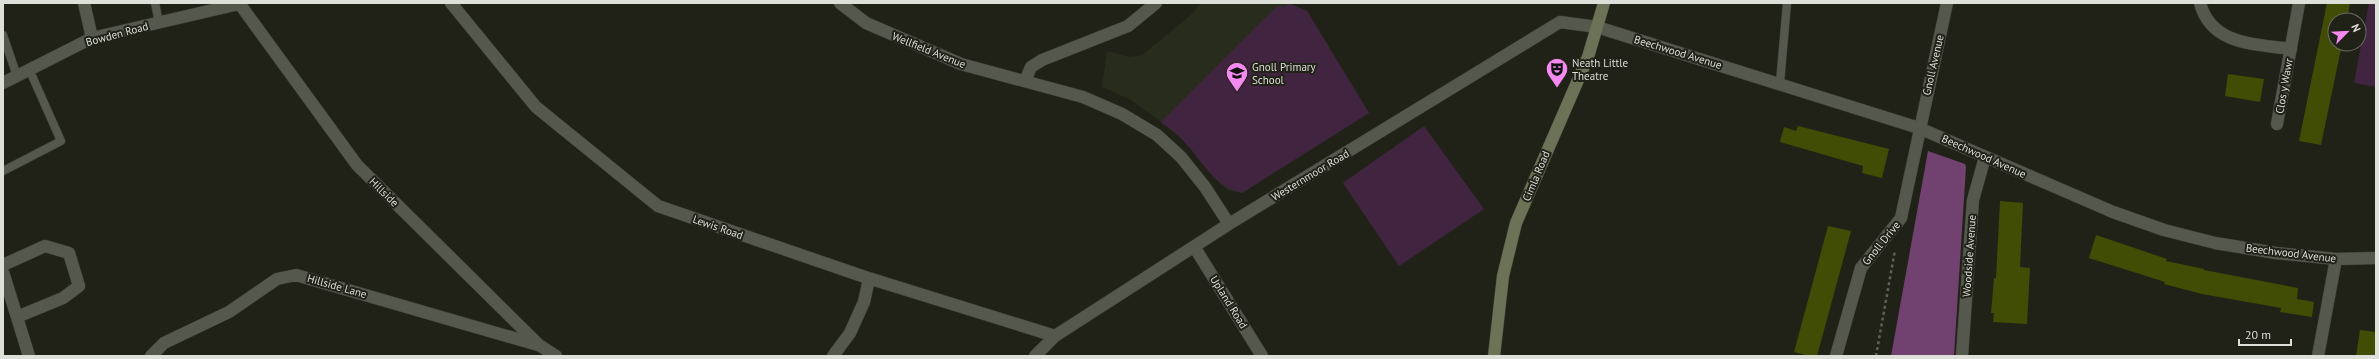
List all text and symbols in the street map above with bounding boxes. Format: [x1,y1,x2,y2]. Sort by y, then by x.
north arrow [2327,12,2367,52]
street label: Bowden Road [84,19,150,49]
text: N [2348,22,2364,34]
street label: Wellfield Avenue [890,29,968,71]
street label: Beechwood Avenue [1632,32,1724,72]
street label: Gnoll Avenue [1919,33,1947,97]
theatre icon: Neath Little Theatre [1544,56,1570,89]
place label: Neath Little Theatre [1572,56,1628,83]
street label: Clos y Wawr [2272,57,2296,115]
school or university icon: Gnoll Primary School [1224,60,1250,93]
place label: Gnoll Primary School [1252,60,1317,87]
street label: Beechwood Avenue [1940,131,2029,181]
street label: Westernmoor Road [1268,146,1352,204]
street label: Cimla Road [1519,149,1553,203]
street label: Hillside [366,174,402,210]
street label: Lewis Road [691,212,745,242]
street label: Woodside Avenue [1959,214,1979,298]
street label: Gnoll Drive [1859,218,1903,268]
street label: Beechwood Avenue [2245,241,2337,266]
street label: Hillside Lane [306,271,369,301]
street label: Upland Road [1207,273,1251,331]
scale bar [2239,321,2291,347]
text: 20 m [2245,327,2271,342]

